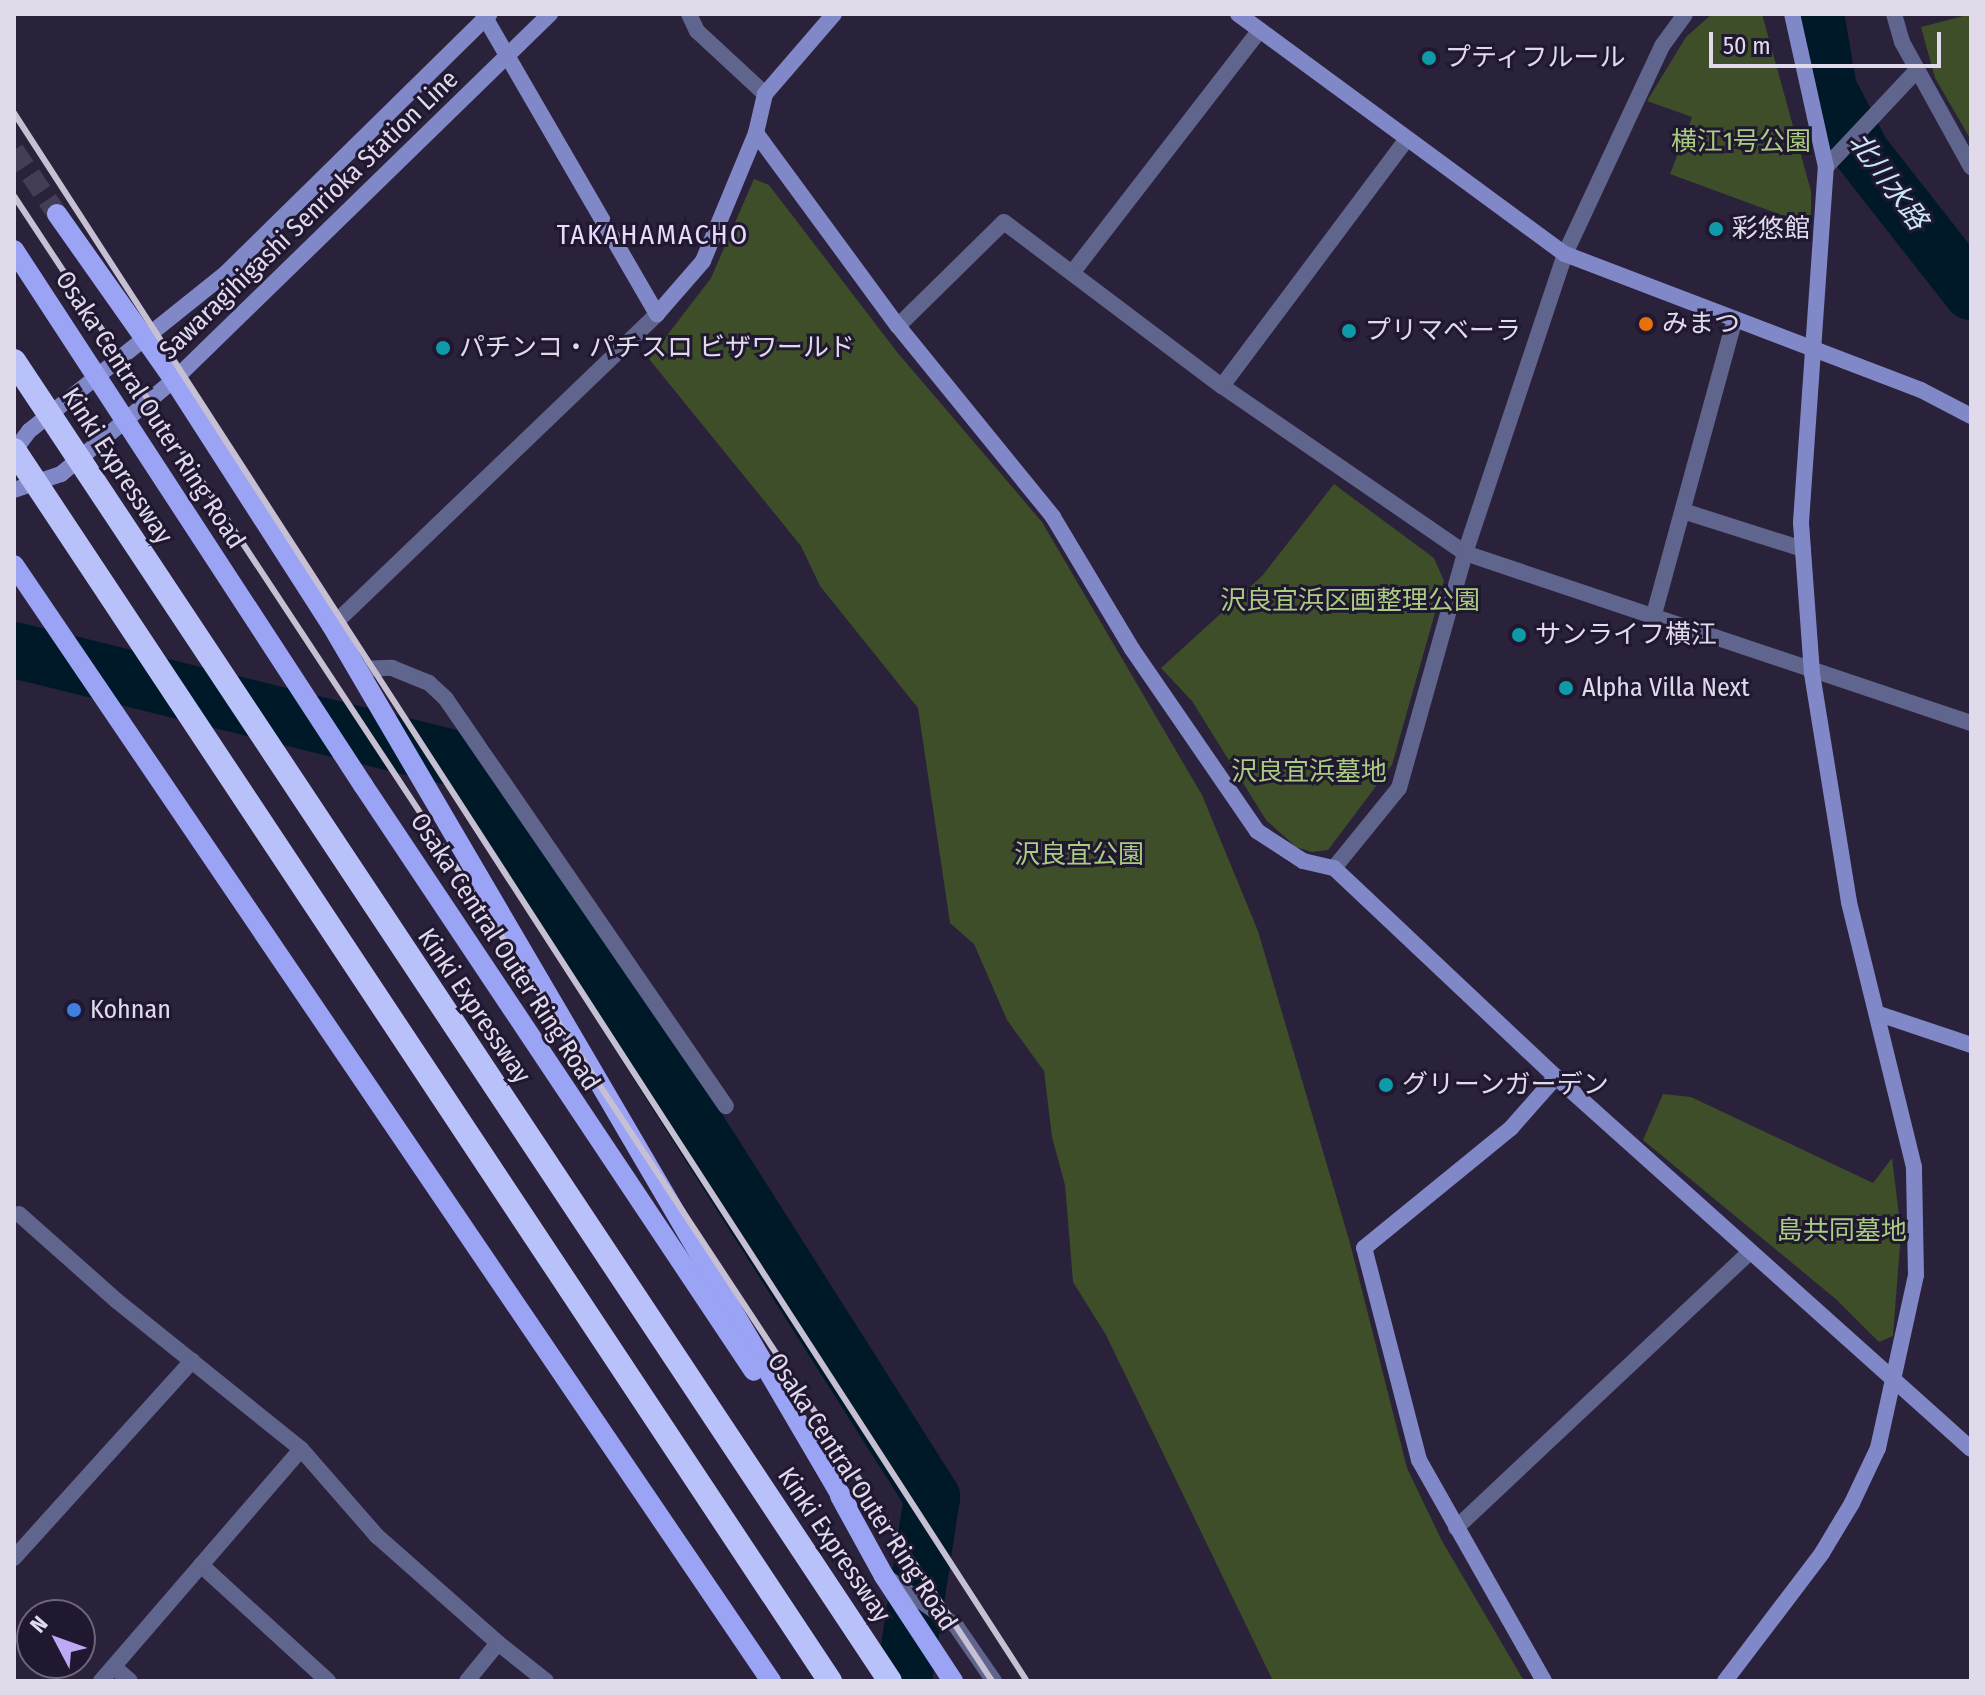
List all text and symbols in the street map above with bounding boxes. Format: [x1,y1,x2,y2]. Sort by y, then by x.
scale bar [1713,16,1945,66]
text: 50 m [1723,32,1771,60]
place label: プティフルール [1445,42,1627,74]
marker: プティフルール [1420,49,1438,67]
street label: Sawaragihigashi Senrioka Station Line [153,64,465,366]
park label: 横江1号公園 [1671,126,1811,158]
water label: 北川水路 [1841,126,1935,236]
place label: 彩悠館 [1732,213,1810,245]
district label: TAKAHAMACHO [557,218,749,252]
marker: 彩悠館 [1707,220,1725,238]
street label: Osaka Central Outer Ring Road [48,265,252,555]
place label: みまつ [1662,308,1740,340]
place label: プリマベーラ [1365,315,1521,347]
marker: みまつ [1637,315,1655,333]
marker: プリマベーラ [1340,322,1358,340]
place label: パチンコ・パチスロ ビザワールド [459,332,855,364]
marker: パチンコ・パチスロ ビザワールド [434,339,452,357]
street label: Kinki Expressway [55,382,179,550]
park label: 沢良宜浜区画整理公園 [1220,585,1480,617]
place label: サンライフ横江 [1535,619,1717,651]
marker: サンライフ横江 [1510,626,1528,644]
place label: Alpha Villa Next [1582,672,1749,704]
marker: Alpha Villa Next [1557,679,1575,697]
park label: 沢良宜浜墓地 [1231,756,1387,788]
street label: Osaka Central Outer Ring Road [403,807,607,1097]
park label: 沢良宜公園 [1014,839,1144,871]
street label: Kinki Expressway [411,923,537,1089]
place label: Kohnan [90,994,171,1026]
marker: Kohnan [65,1001,83,1019]
place label: グリーンガーデン [1402,1069,1610,1101]
marker: グリーンガーデン [1377,1076,1395,1094]
park label: 島共同墓地 [1777,1215,1907,1247]
street label: Osaka Central Outer Ring Road [760,1347,964,1637]
street label: Kinki Expressway [771,1462,897,1628]
north arrow [16,1599,96,1679]
text: N [25,1610,54,1638]

